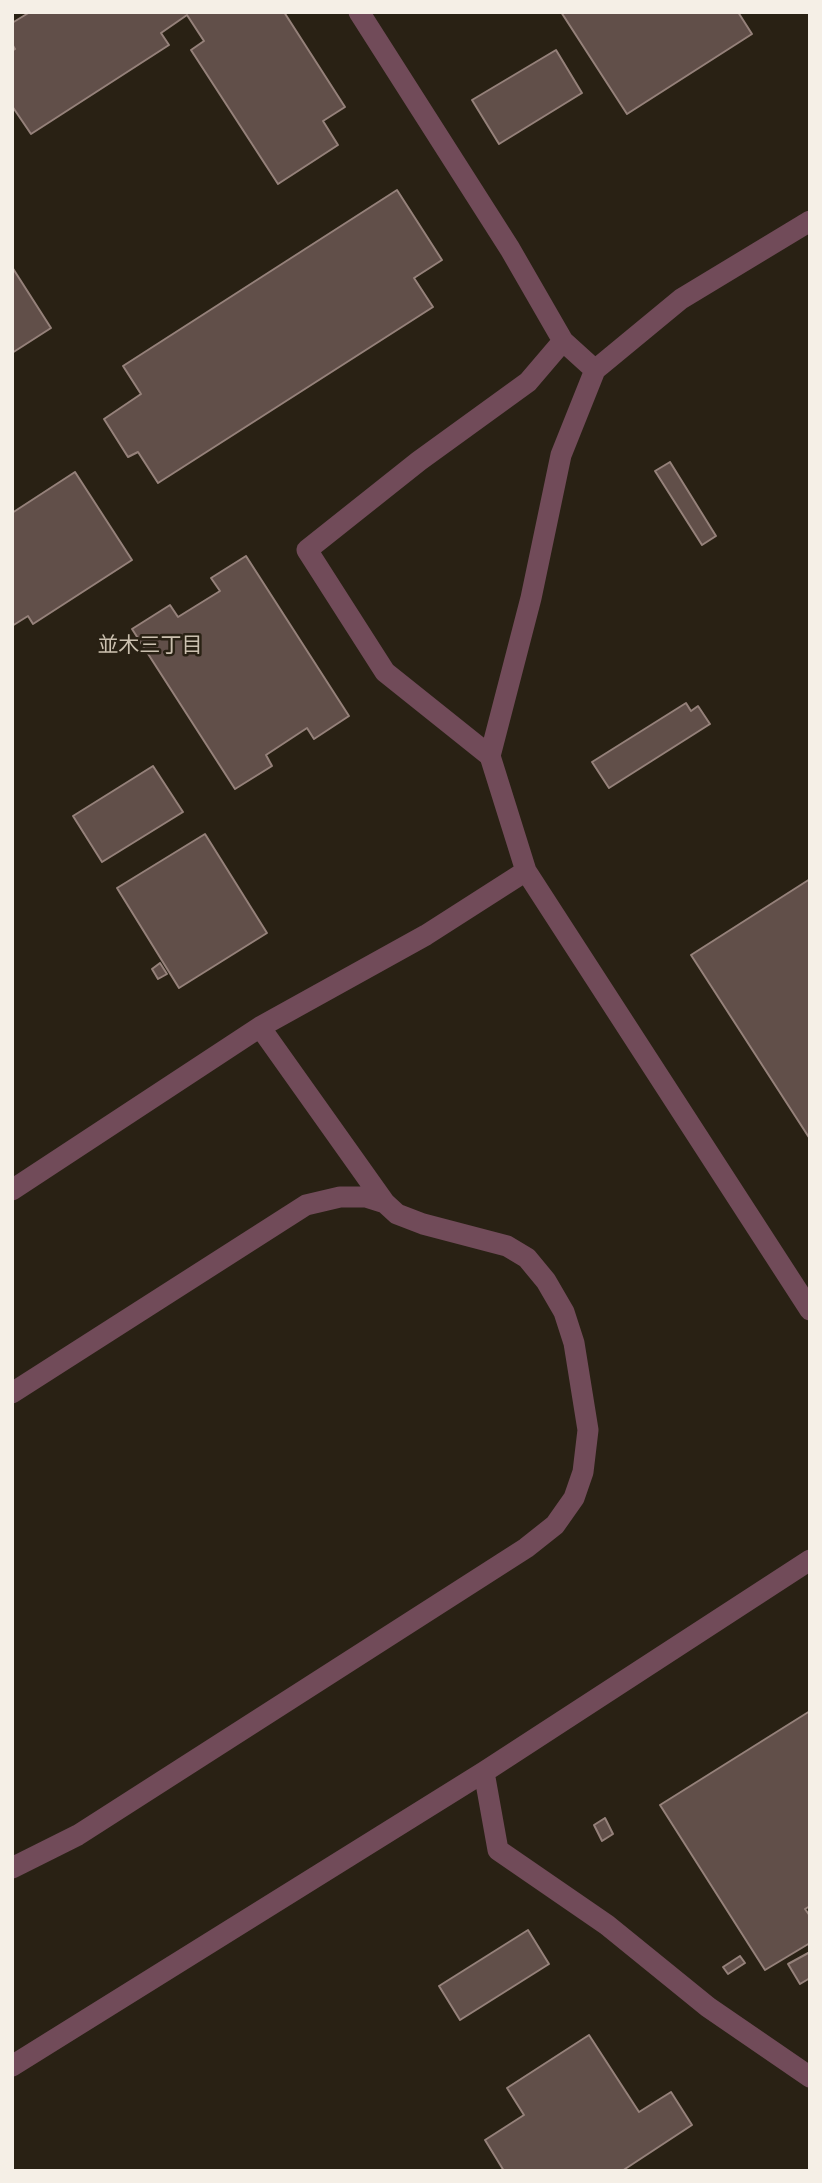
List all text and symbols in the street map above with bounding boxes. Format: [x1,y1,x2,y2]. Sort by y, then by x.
district label: 並木三丁目 [98,634,202,660]

